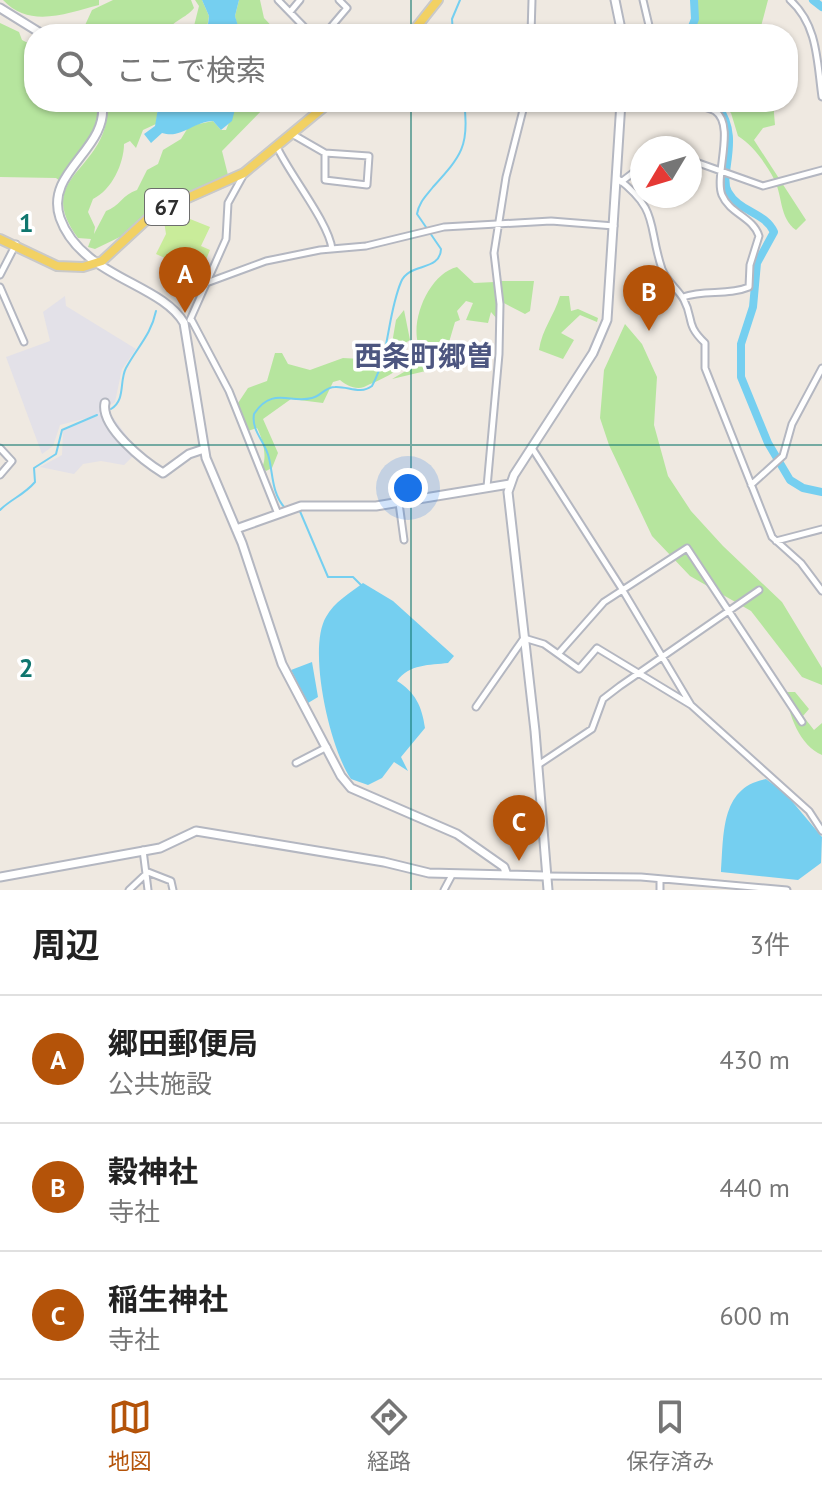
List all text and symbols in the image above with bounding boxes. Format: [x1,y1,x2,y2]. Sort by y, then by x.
search box [24,24,798,112]
icon: search [52,46,96,90]
text: ここで検索 [116,50,266,89]
north arrow [630,136,702,208]
road number: 67 [145,189,189,225]
text: 1 [19,206,33,239]
pin: A [159,247,211,313]
pin: B [623,265,675,331]
district label: 西条町郷曽 [354,337,494,374]
your location [388,468,428,508]
text: 2 [19,651,33,684]
pin: C [493,795,545,861]
text: 周辺 [32,922,100,966]
text: 3件 [750,928,790,961]
text: 郷田郵便局 [108,1023,258,1062]
text: A [50,1043,66,1076]
text: 430 m [719,1043,790,1076]
text: 公共施設 [108,1067,212,1100]
text: 穀神社 [108,1151,198,1190]
text: B [50,1171,66,1204]
text: 440 m [719,1171,790,1204]
text: 寺社 [108,1195,160,1228]
text: 稲生神社 [108,1279,228,1318]
text: C [51,1299,65,1332]
text: 600 m [719,1299,790,1332]
text: 寺社 [108,1323,160,1356]
tab: 地図 [108,1395,152,1475]
tab: 経路 [367,1395,411,1475]
tab: 保存済み [626,1395,714,1475]

